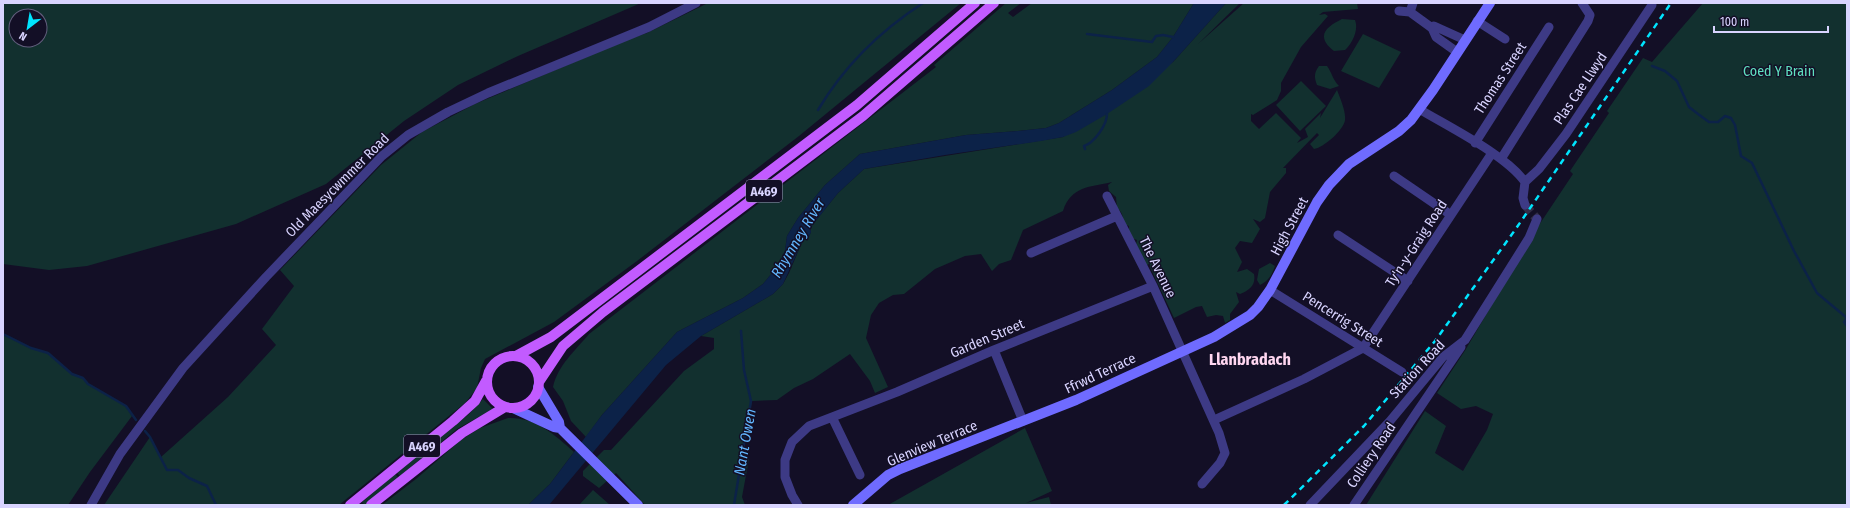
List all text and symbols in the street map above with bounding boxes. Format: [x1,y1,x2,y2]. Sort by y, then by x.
north arrow [8,8,48,48]
scale bar [1714,8,1828,34]
text: 100 m [1720,15,1749,29]
text: N [17,29,29,43]
street label: Thomas Street [1471,39,1530,117]
street label: Plas Cae Llwyd [1550,49,1611,128]
park label: Coed Y Brain [1743,63,1815,80]
street label: Old Maesycwmmer Road [282,130,393,241]
road number: A469 [746,180,782,202]
water label: Rhymney River [767,194,829,281]
street label: High Street [1267,194,1312,258]
street label: Ty'n-y-Graig Road [1382,197,1451,290]
street label: The Avenue [1135,234,1180,301]
street label: Pencerrig Street [1299,288,1386,351]
street label: Garden Street [948,315,1027,362]
street label: Station Road [1386,337,1449,402]
street label: Ffrwd Terrace [1062,350,1138,397]
district label: Llanbradach [1209,350,1291,369]
water label: Nant Owen [730,407,760,477]
street label: Glenview Terrace [884,417,980,470]
street label: Colliery Road [1343,419,1400,491]
road number: A469 [404,435,440,457]

